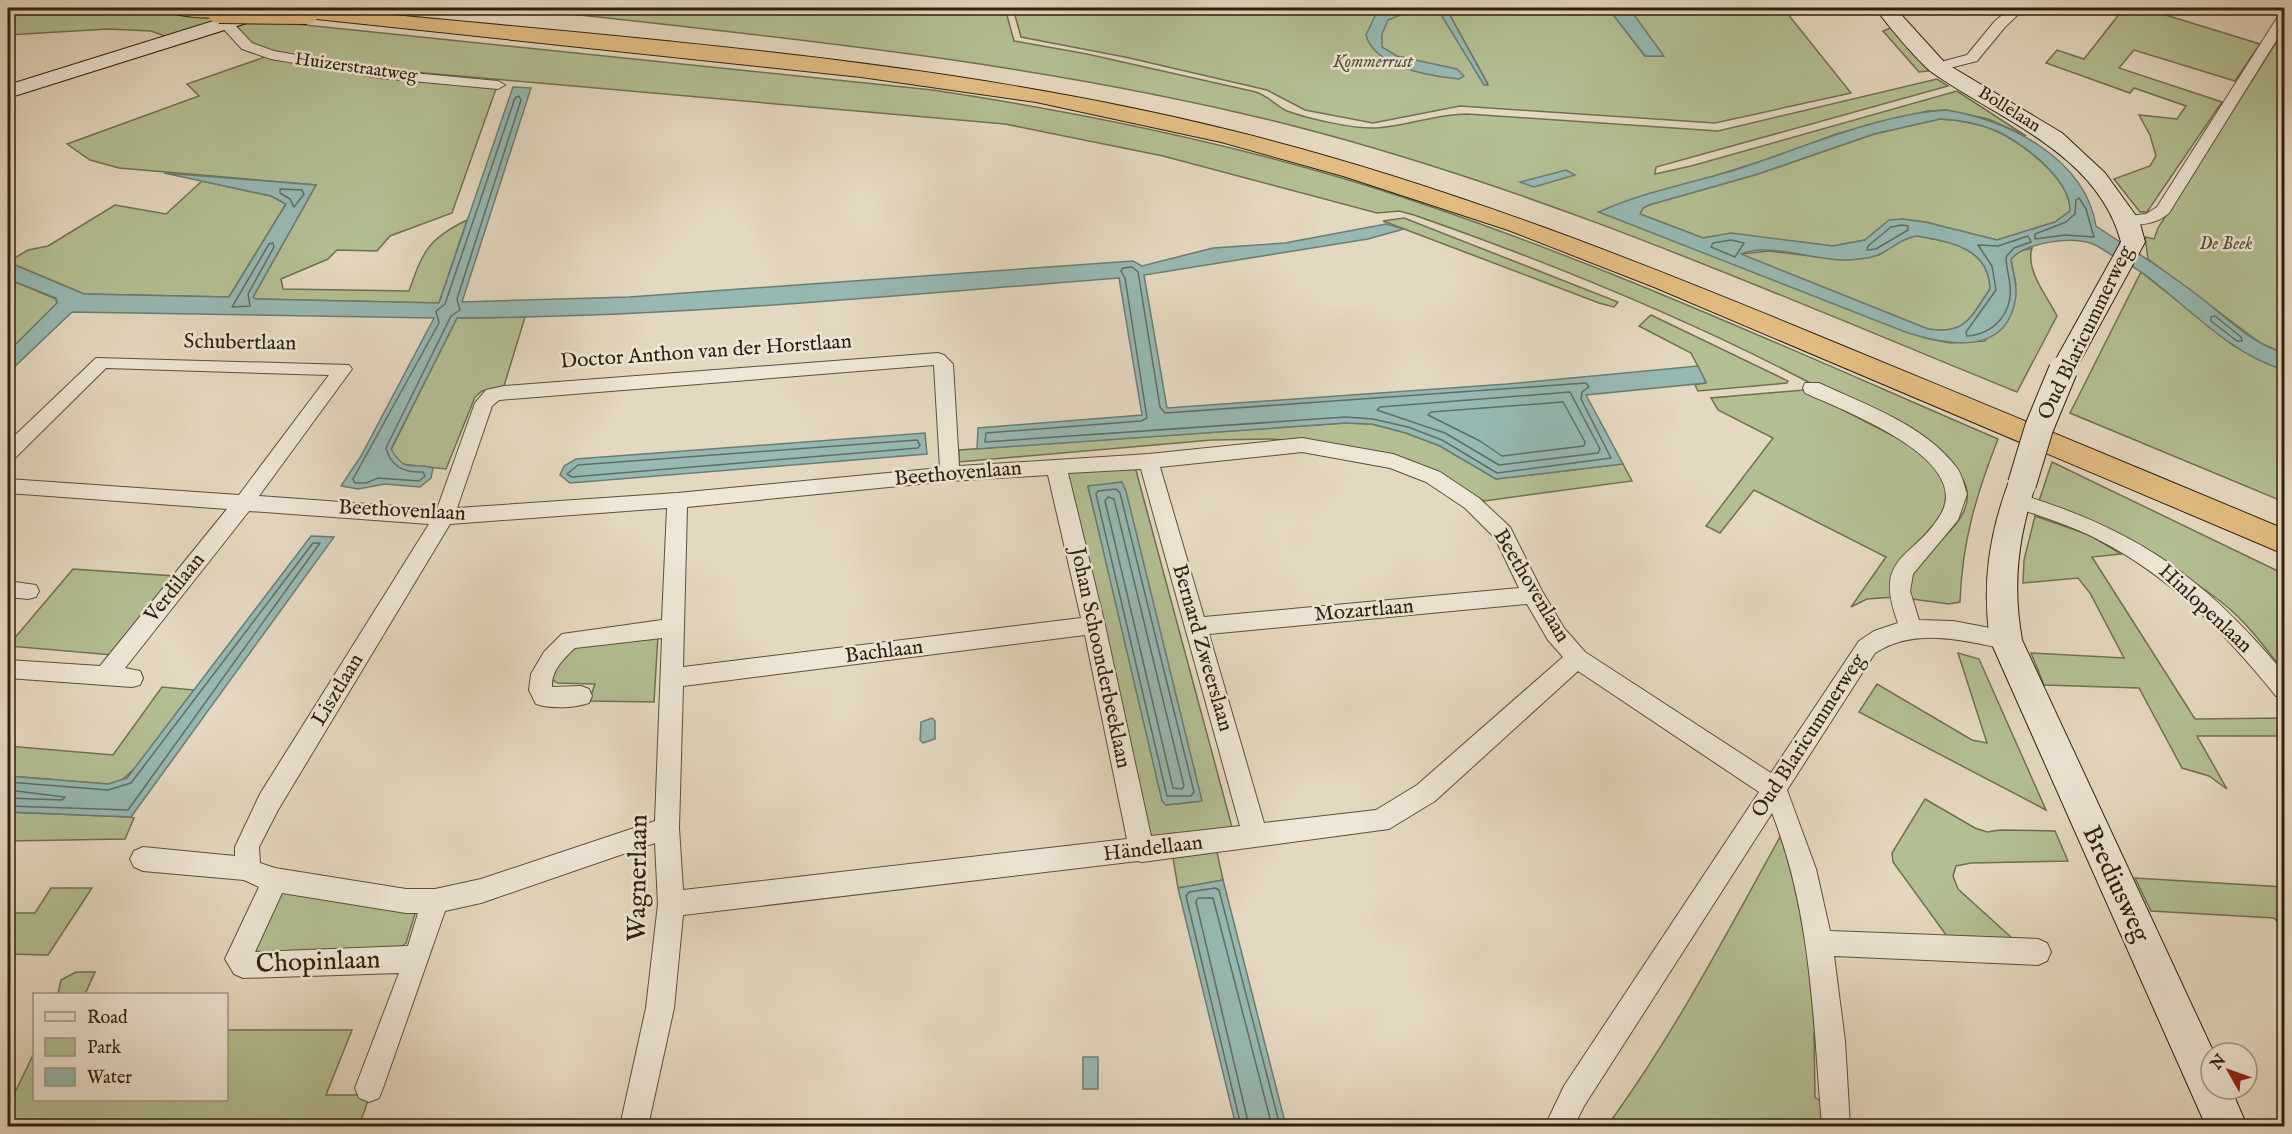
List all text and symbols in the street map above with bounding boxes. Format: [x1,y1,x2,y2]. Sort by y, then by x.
street label: Huizerstraatweg [293,48,419,88]
park label: Kommerrust [1332,51,1414,74]
street label: Bollelaan [1973,82,2045,138]
park label: De Beek [2200,233,2252,256]
street label: Oud Blaricummerweg [2032,241,2140,424]
street label: Doctor Anthon van der Horstlaan [559,328,853,376]
street label: Schubertlaan [183,329,297,357]
street label: Beethovenlaan [893,455,1023,493]
street label: Beethovenlaan [338,494,466,528]
street label: Beethovenlaan [1487,524,1575,648]
street label: Johan Schoonderbeeklaan [1063,543,1137,771]
street label: Verdilaan [138,548,211,629]
street label: Hinlopenlaan [2152,559,2258,659]
street label: Bernard Zweerslaan [1165,561,1239,735]
street label: Mozartlaan [1313,593,1415,629]
street label: Bachlaan [844,634,924,670]
street label: Oud Blaricummerweg [1746,648,1873,823]
street label: Lisztlaan [306,649,370,731]
street label: Wagnerlaan [620,814,656,942]
street label: Brediusweg [2075,820,2158,948]
street label: Händellaan [1102,830,1204,868]
street label: Chopinlaan [255,943,381,981]
legend [33,993,228,1101]
text: Road [87,1007,128,1030]
text: Park [87,1037,122,1060]
north arrow [2199,1041,2259,1101]
text: N [2206,1051,2231,1075]
text: Water [87,1067,132,1090]

